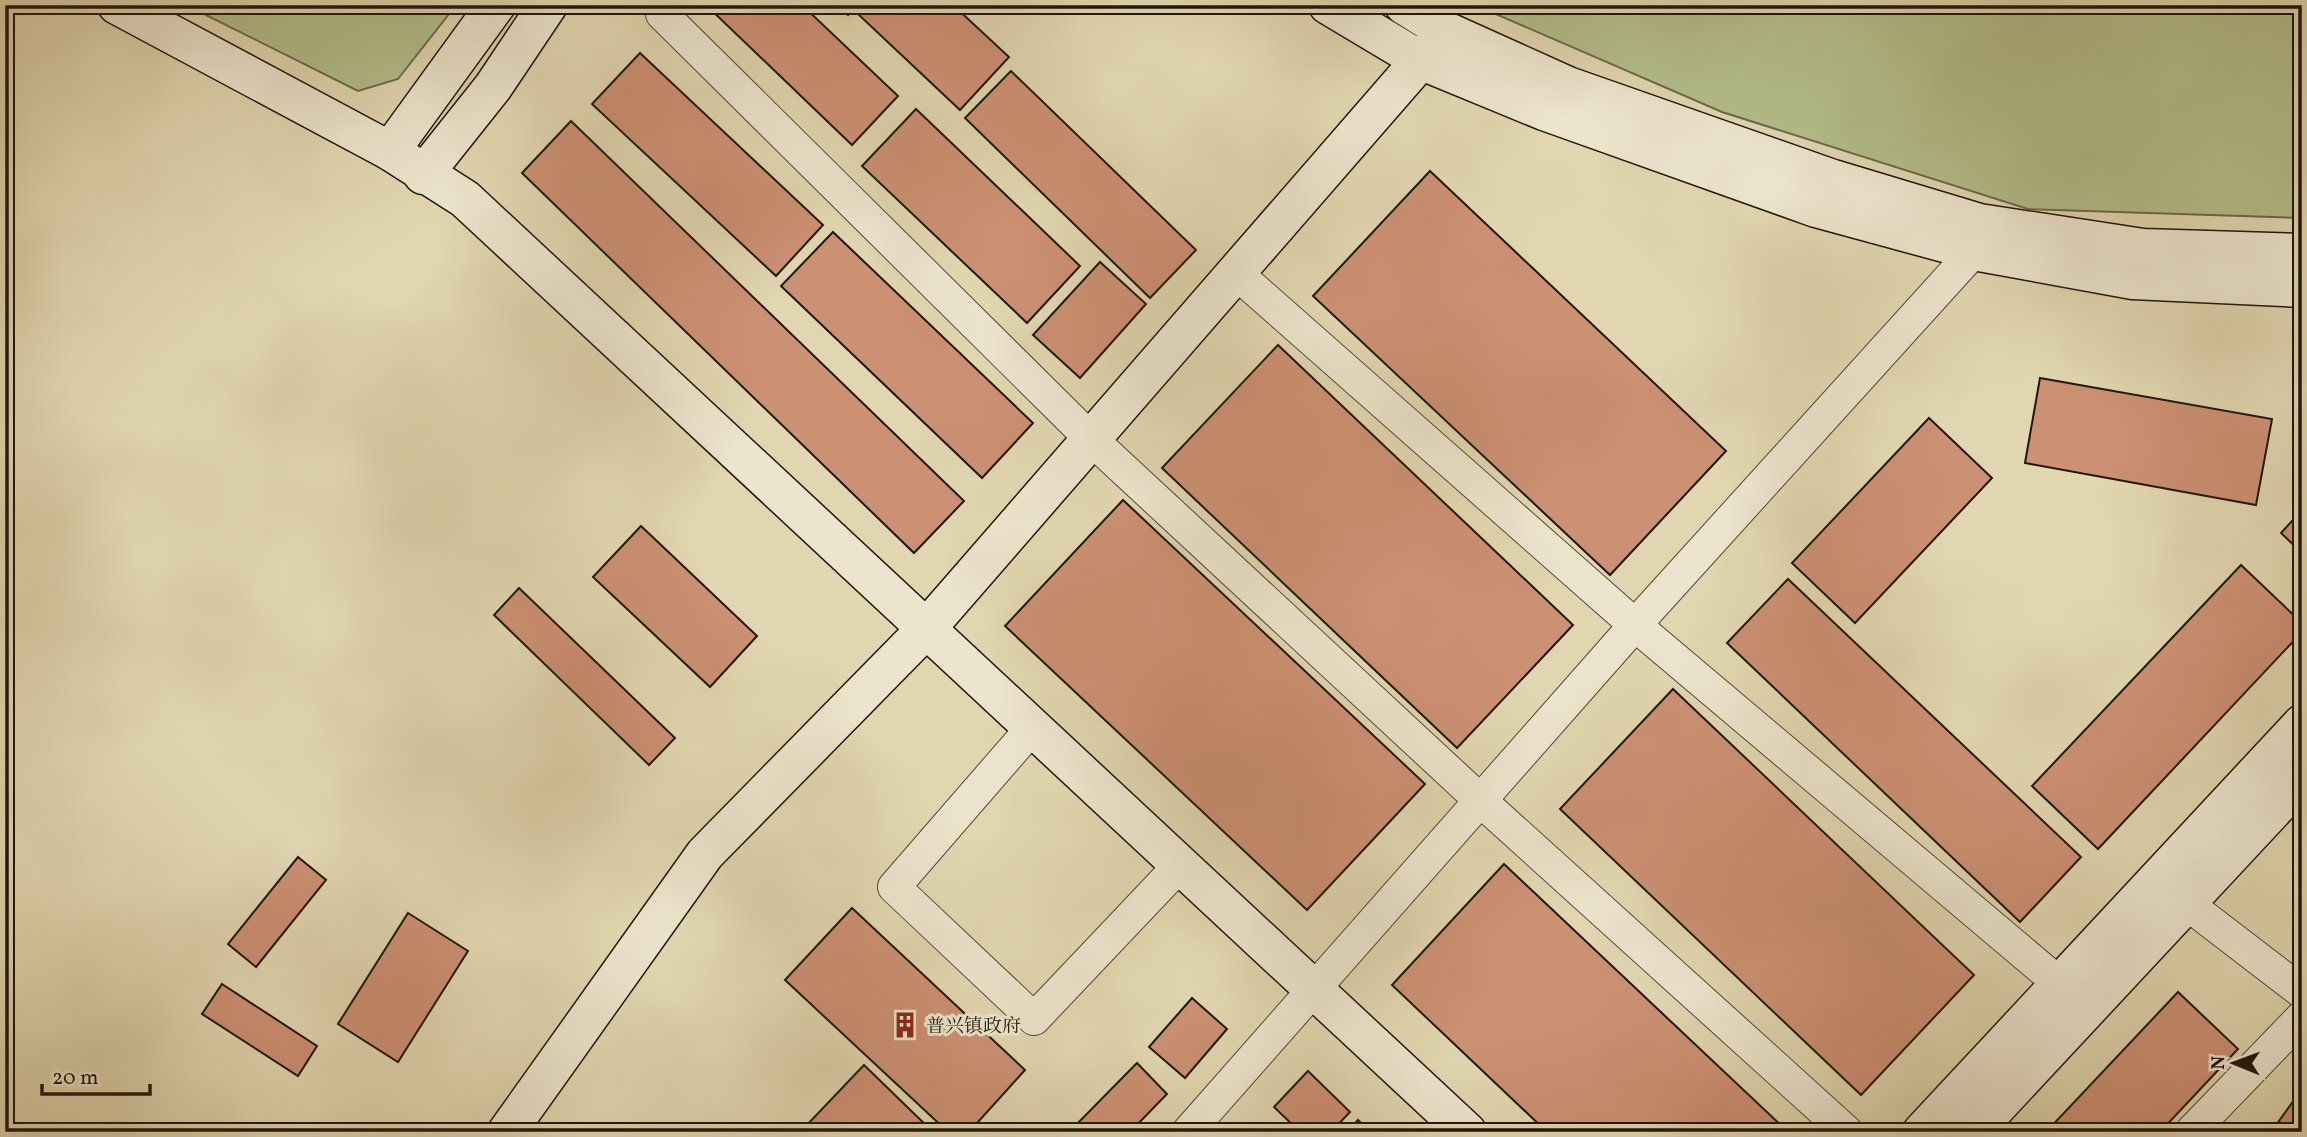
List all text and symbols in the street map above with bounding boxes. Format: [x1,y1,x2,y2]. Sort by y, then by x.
building icon: 普兴镇政府 [890,1010,920,1040]
place label: 普兴镇政府 [926,1014,1021,1040]
north arrow [2198,1028,2268,1098]
scale bar [42,1053,150,1097]
text: N [2206,1055,2232,1070]
text: 20 m [52,1064,98,1093]

